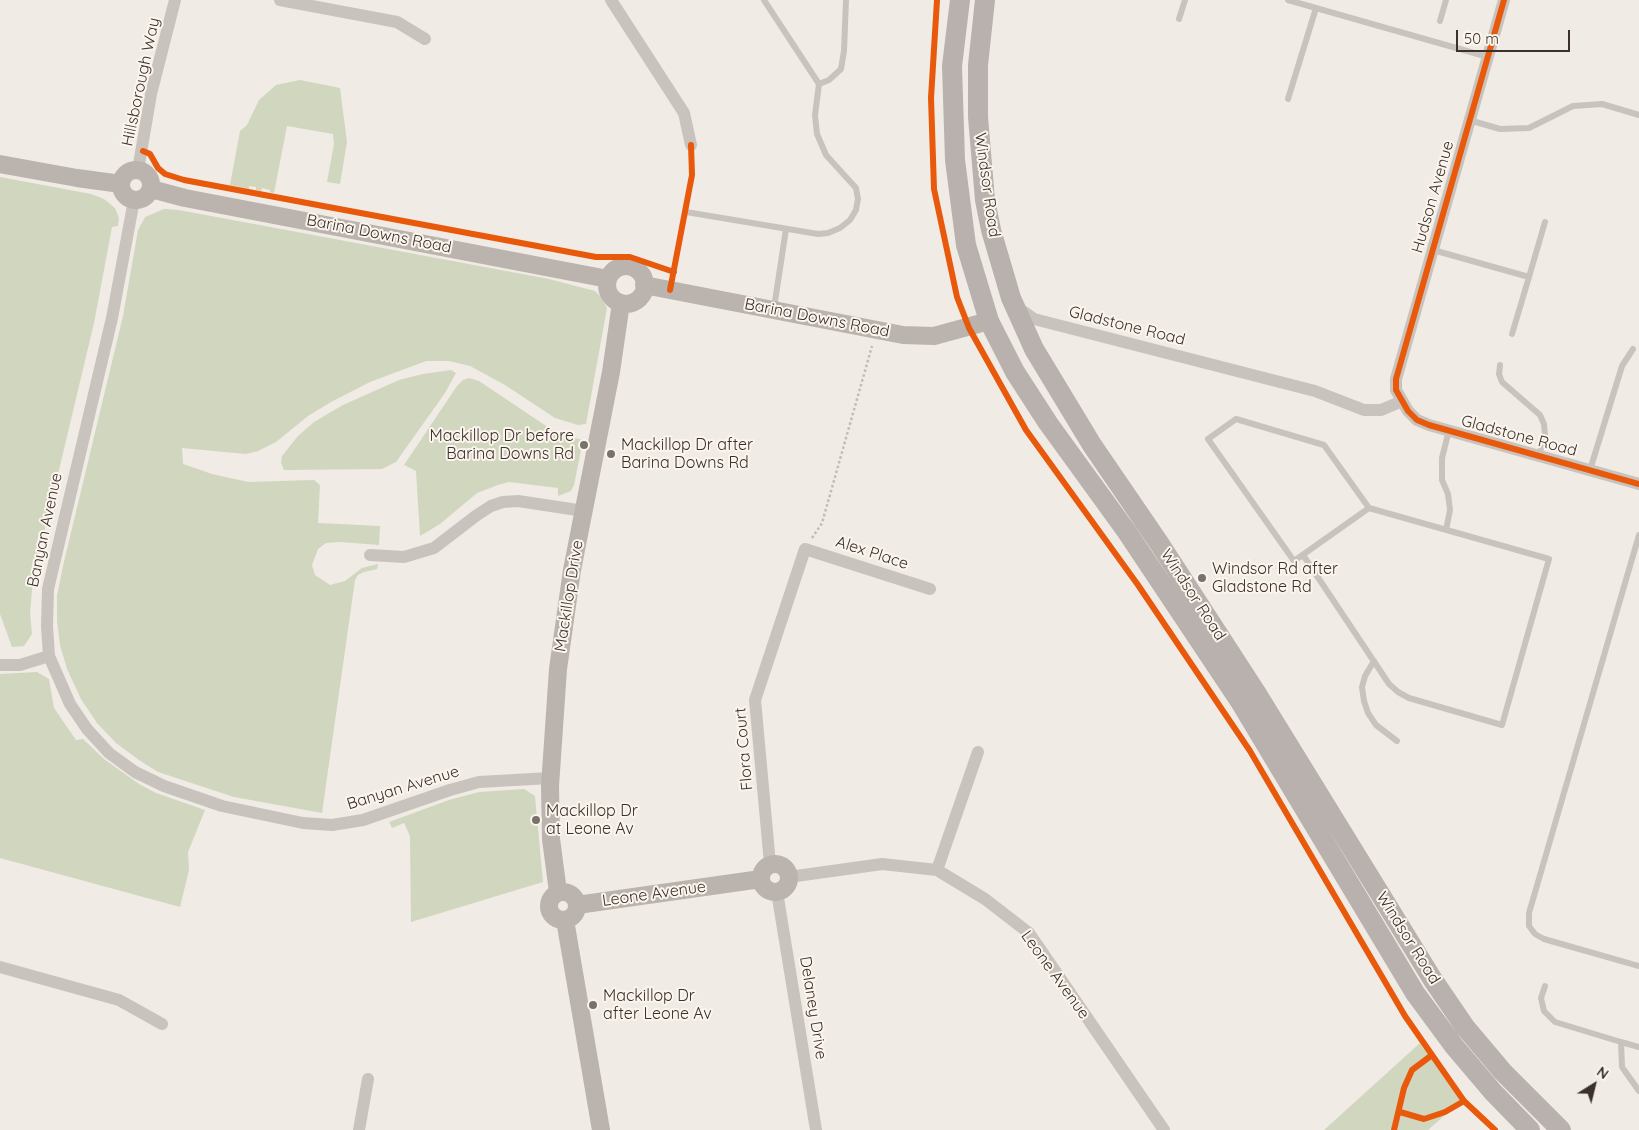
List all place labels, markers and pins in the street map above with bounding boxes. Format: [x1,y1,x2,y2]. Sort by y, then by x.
place label: Mackillop Dr before Barina Downs Rd [429,426,574,464]
place label: Mackillop Dr after Barina Downs Rd [621,435,753,473]
marker: Mackillop Dr before Barina Downs Rd [578,439,590,451]
marker: Mackillop Dr after Barina Downs Rd [605,448,617,460]
place label: Windsor Rd after Gladstone Rd [1212,559,1338,597]
marker: Windsor Rd after Gladstone Rd [1196,572,1208,584]
place label: Mackillop Dr at Leone Av [546,801,638,839]
marker: Mackillop Dr at Leone Av [530,814,542,826]
place label: Mackillop Dr after Leone Av [603,986,712,1024]
marker: Mackillop Dr after Leone Av [587,999,599,1011]

